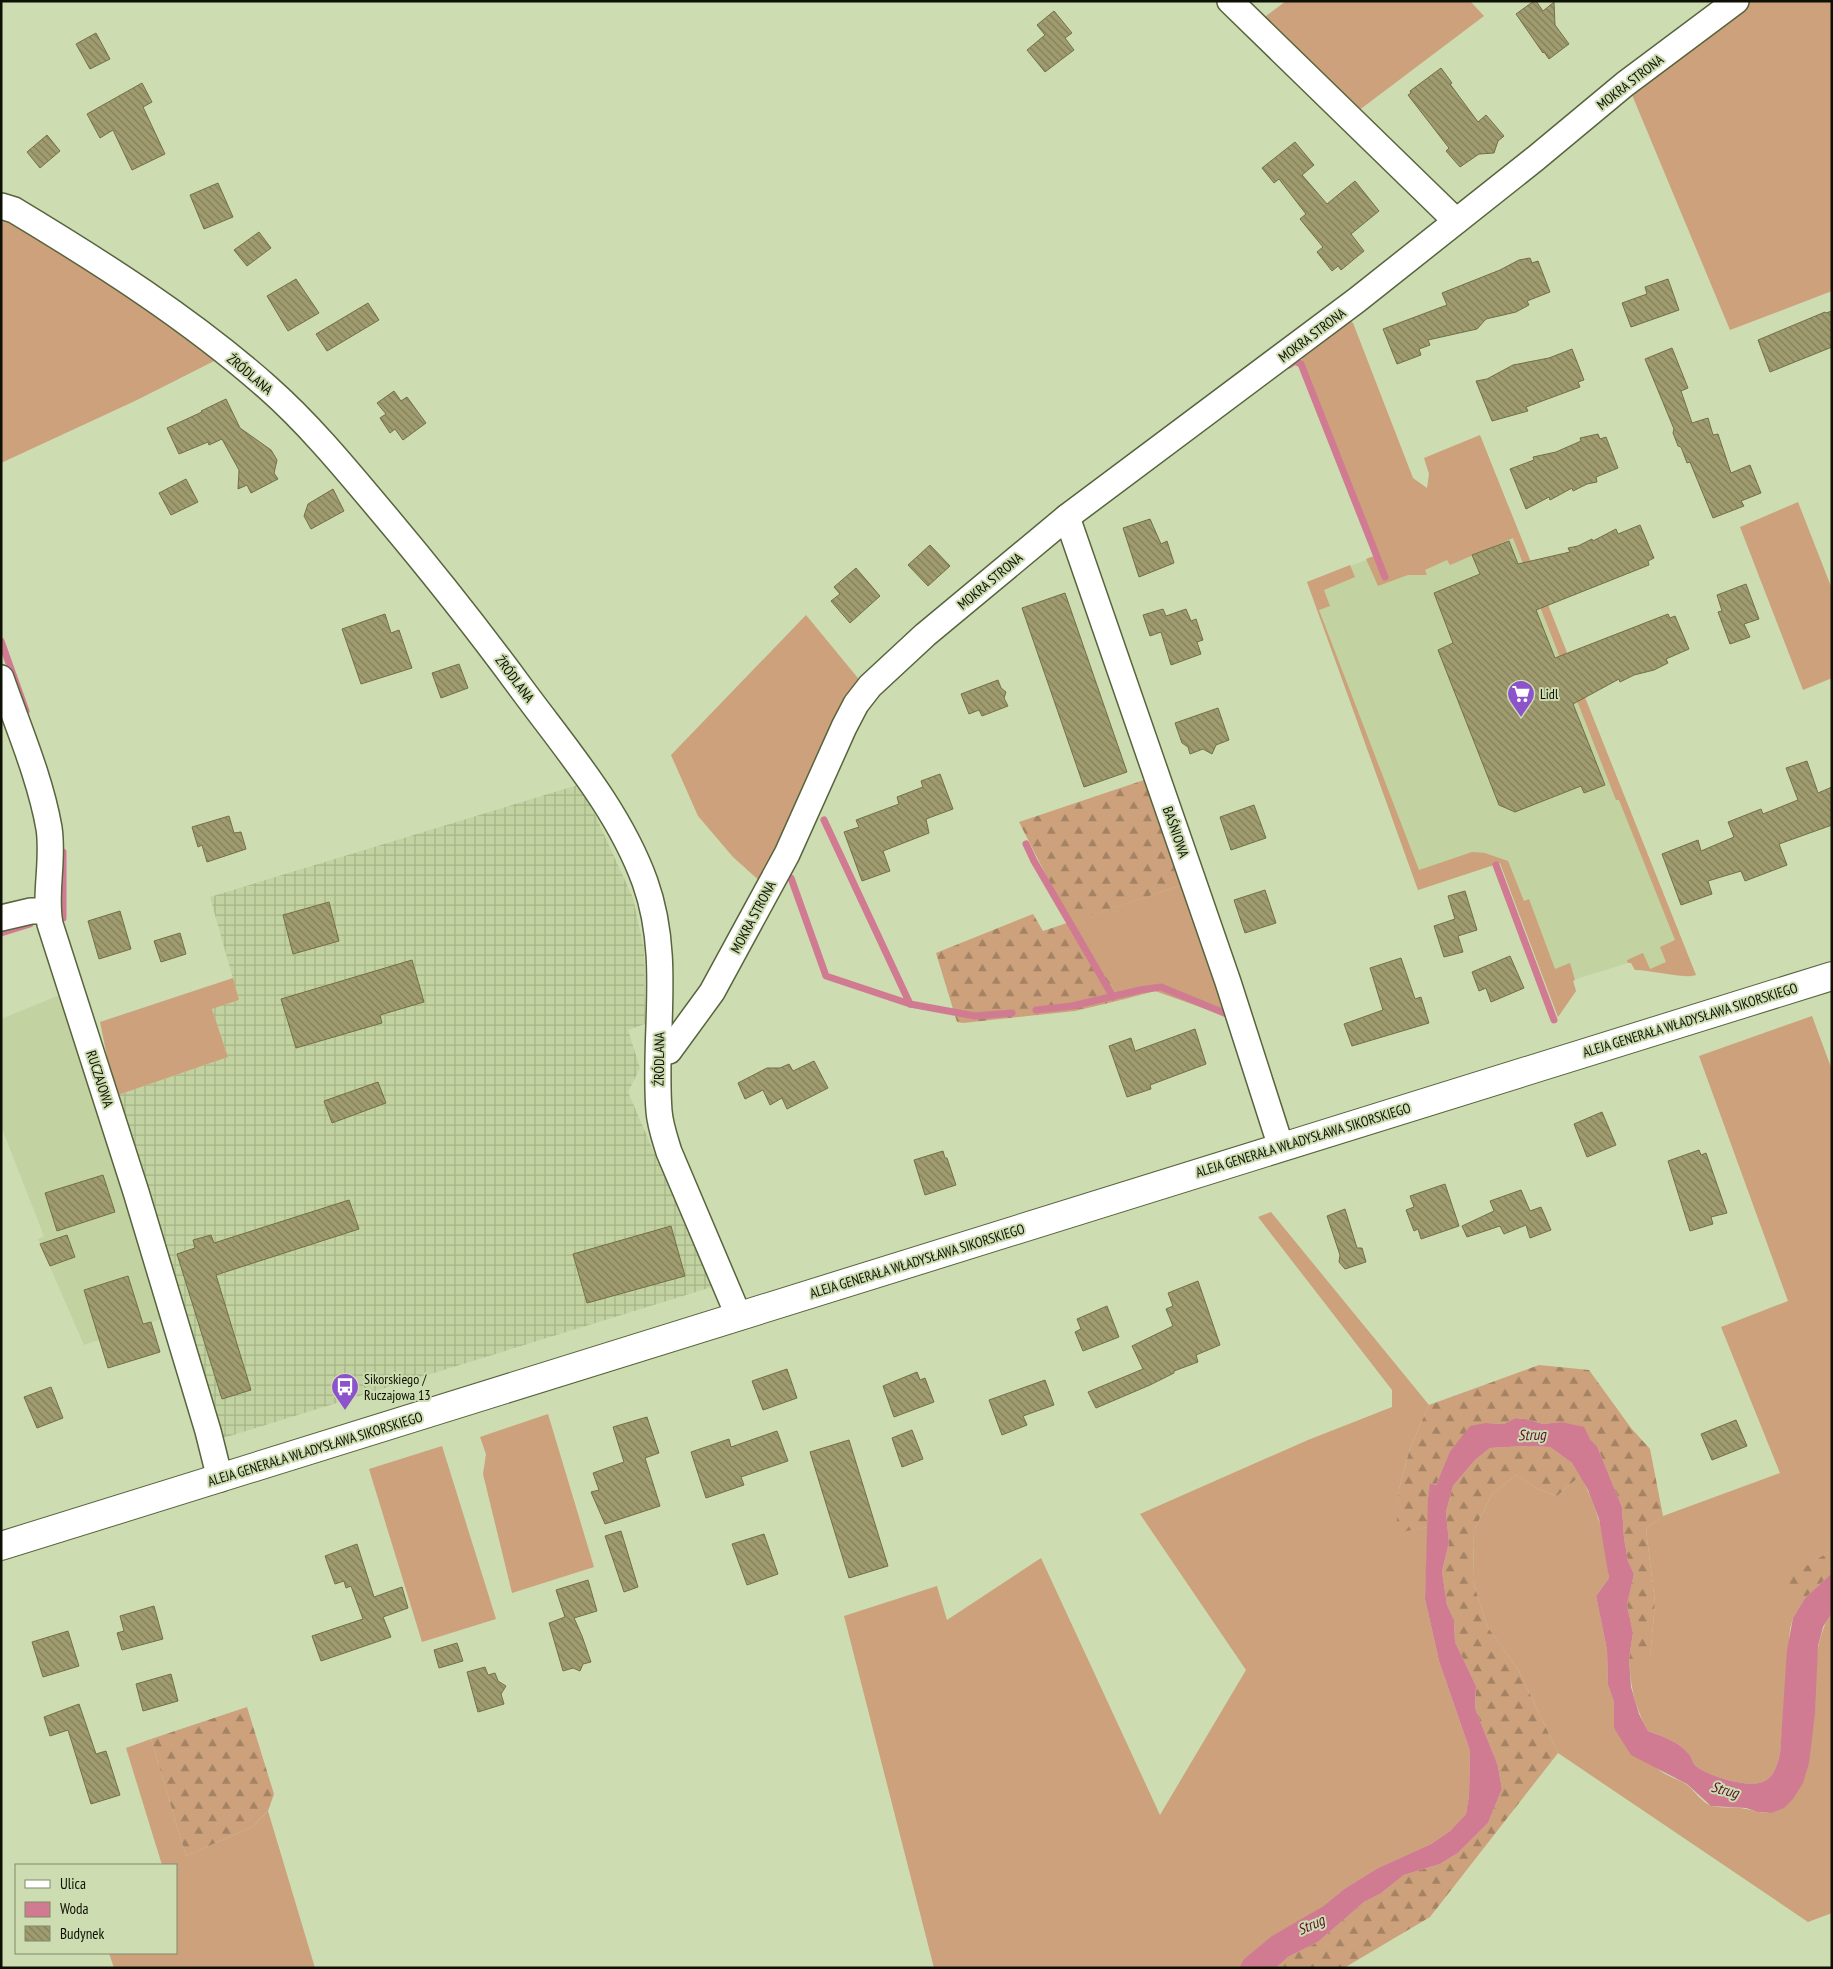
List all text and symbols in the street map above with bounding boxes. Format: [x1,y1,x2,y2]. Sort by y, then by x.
street label: MOKRA STRONA [1593,50,1667,114]
street label: MOKRA STRONA [1275,304,1349,366]
street label: ŹRÓDLANA [223,350,277,399]
street label: MOKRA STRONA [954,548,1027,613]
street label: ŹRÓDLANA [492,652,539,706]
supermarket icon: Lidl [1506,679,1536,718]
place label: Lidl [1540,685,1559,703]
street label: BAŚNIOWA [1159,804,1193,860]
street label: MOKRA STRONA [726,877,780,956]
street label: ALEJA GENERAŁA WŁADYSŁAWA SIKORSKIEGO [1580,979,1800,1061]
street label: ŹRÓDLANA [650,1031,668,1086]
street label: RUCZAJOWA [82,1048,118,1110]
street label: ALEJA GENERAŁA WŁADYSŁAWA SIKORSKIEGO [1193,1099,1413,1181]
street label: ALEJA GENERAŁA WŁADYSŁAWA SIKORSKIEGO [807,1220,1027,1302]
place label: Sikorskiego / Ruczajowa 13 [364,1370,431,1404]
bus stop icon: Sikorskiego / Ruczajowa 13 [330,1372,360,1411]
street label: ALEJA GENERAŁA WŁADYSŁAWA SIKORSKIEGO [205,1408,425,1490]
water label: Strug [1518,1424,1548,1444]
water label: Strug [1709,1777,1742,1803]
legend [15,1864,178,1954]
text: Ulica [60,1874,86,1893]
text: Woda [60,1899,89,1918]
water label: Strug [1294,1910,1329,1939]
text: Budynek [60,1924,104,1943]

